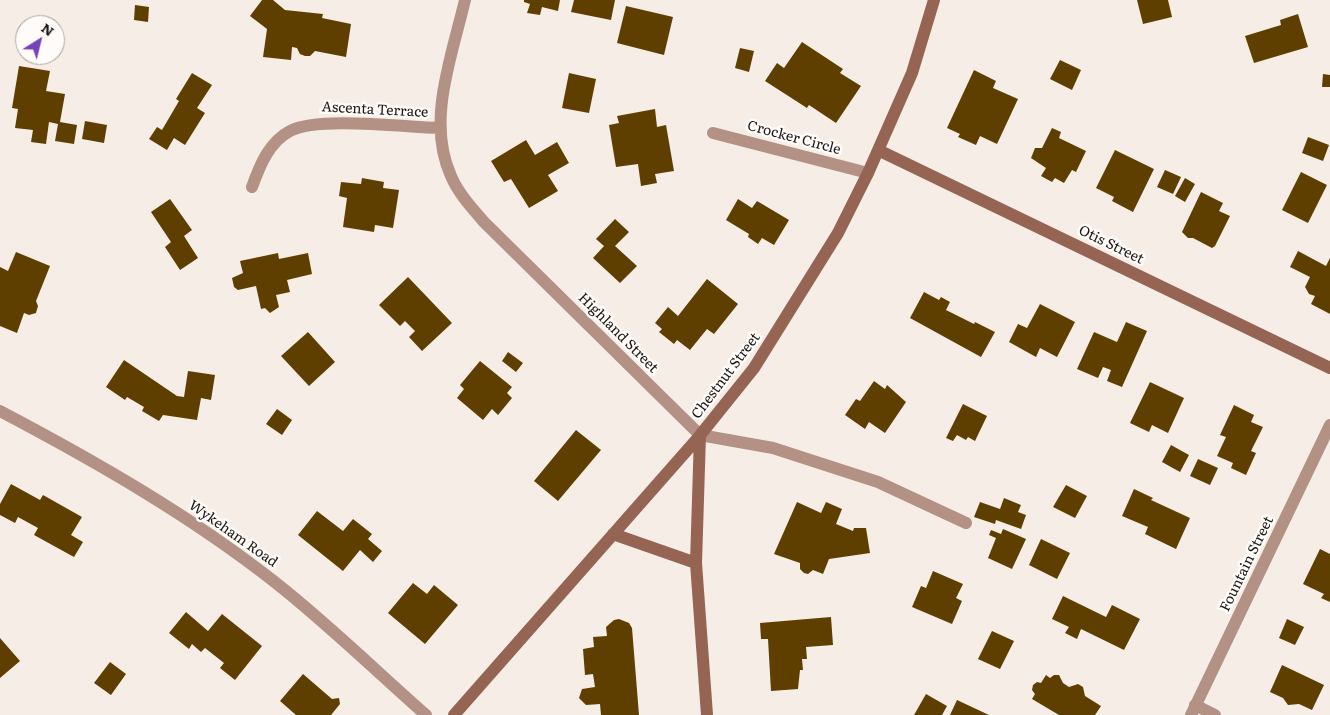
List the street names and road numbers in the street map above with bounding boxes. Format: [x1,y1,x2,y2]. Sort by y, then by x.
street label: Ascenta Terrace [321,99,429,121]
street label: Crocker Circle [745,117,843,159]
street label: Otis Street [1076,222,1146,268]
street label: Highland Street [575,290,661,376]
street label: Chestnut Street [688,330,764,422]
street label: Wykeham Road [185,497,281,571]
street label: Fountain Street [1217,514,1277,614]

